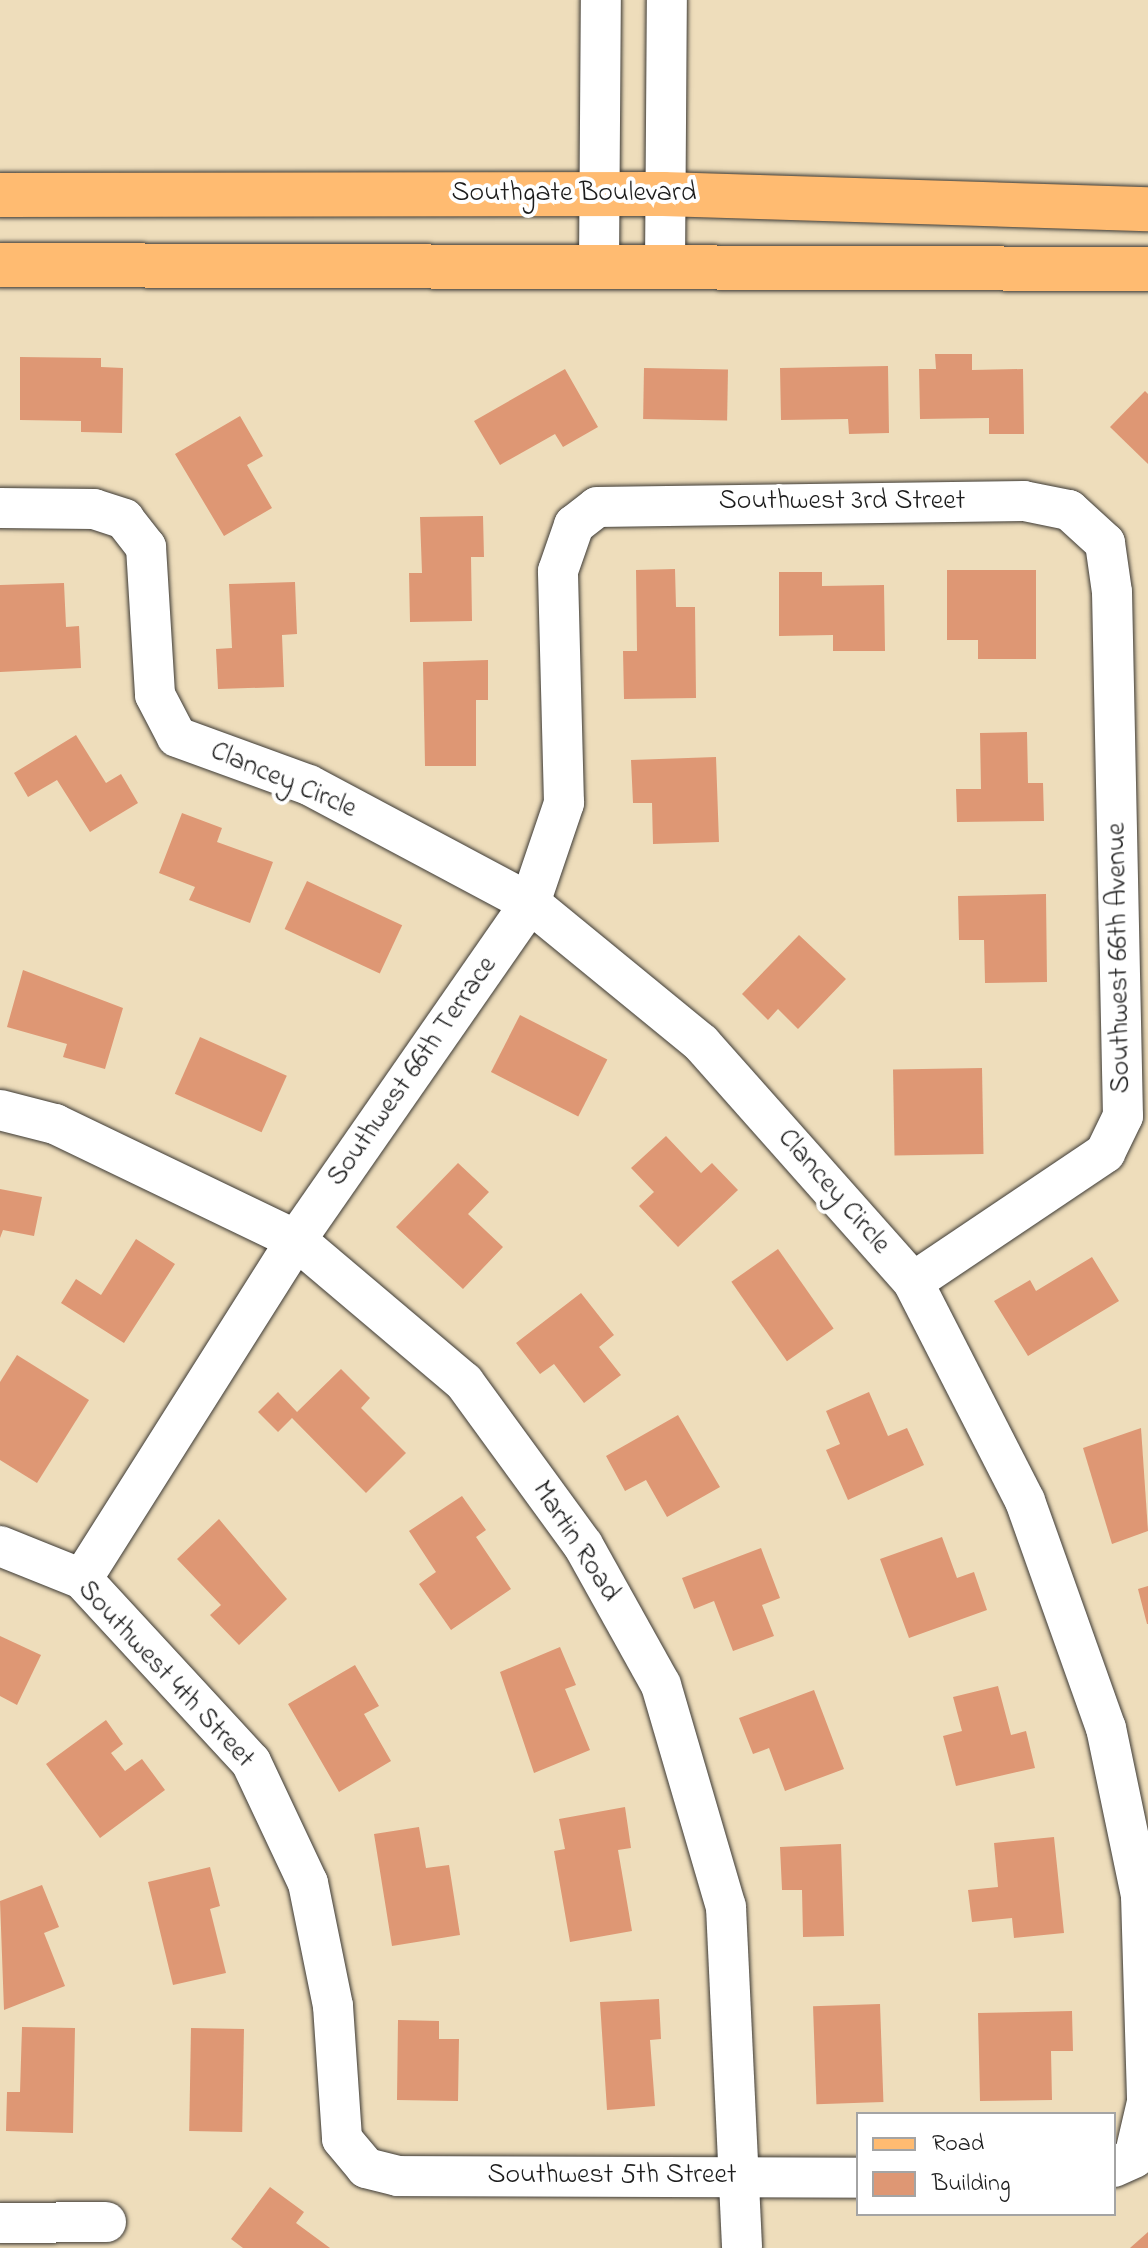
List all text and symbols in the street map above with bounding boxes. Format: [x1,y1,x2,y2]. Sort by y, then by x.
street label: Southgate Boulevard [452,177,696,211]
street label: Southwest 3rd Street [719,485,965,519]
street label: Clancey Circle [205,735,361,827]
street label: Southwest 66th Avenue [1101,822,1139,1094]
street label: Southwest 66th Terrace [321,950,505,1194]
street label: Clancey Circle [769,1122,897,1262]
street label: Martin Road [524,1475,626,1609]
street label: Southwest 4th Street [69,1574,261,1776]
legend [856,2112,1116,2216]
text: Road [932,2127,984,2162]
street label: Southwest 5th Street [487,2159,737,2193]
text: Building [932,2167,1011,2202]

